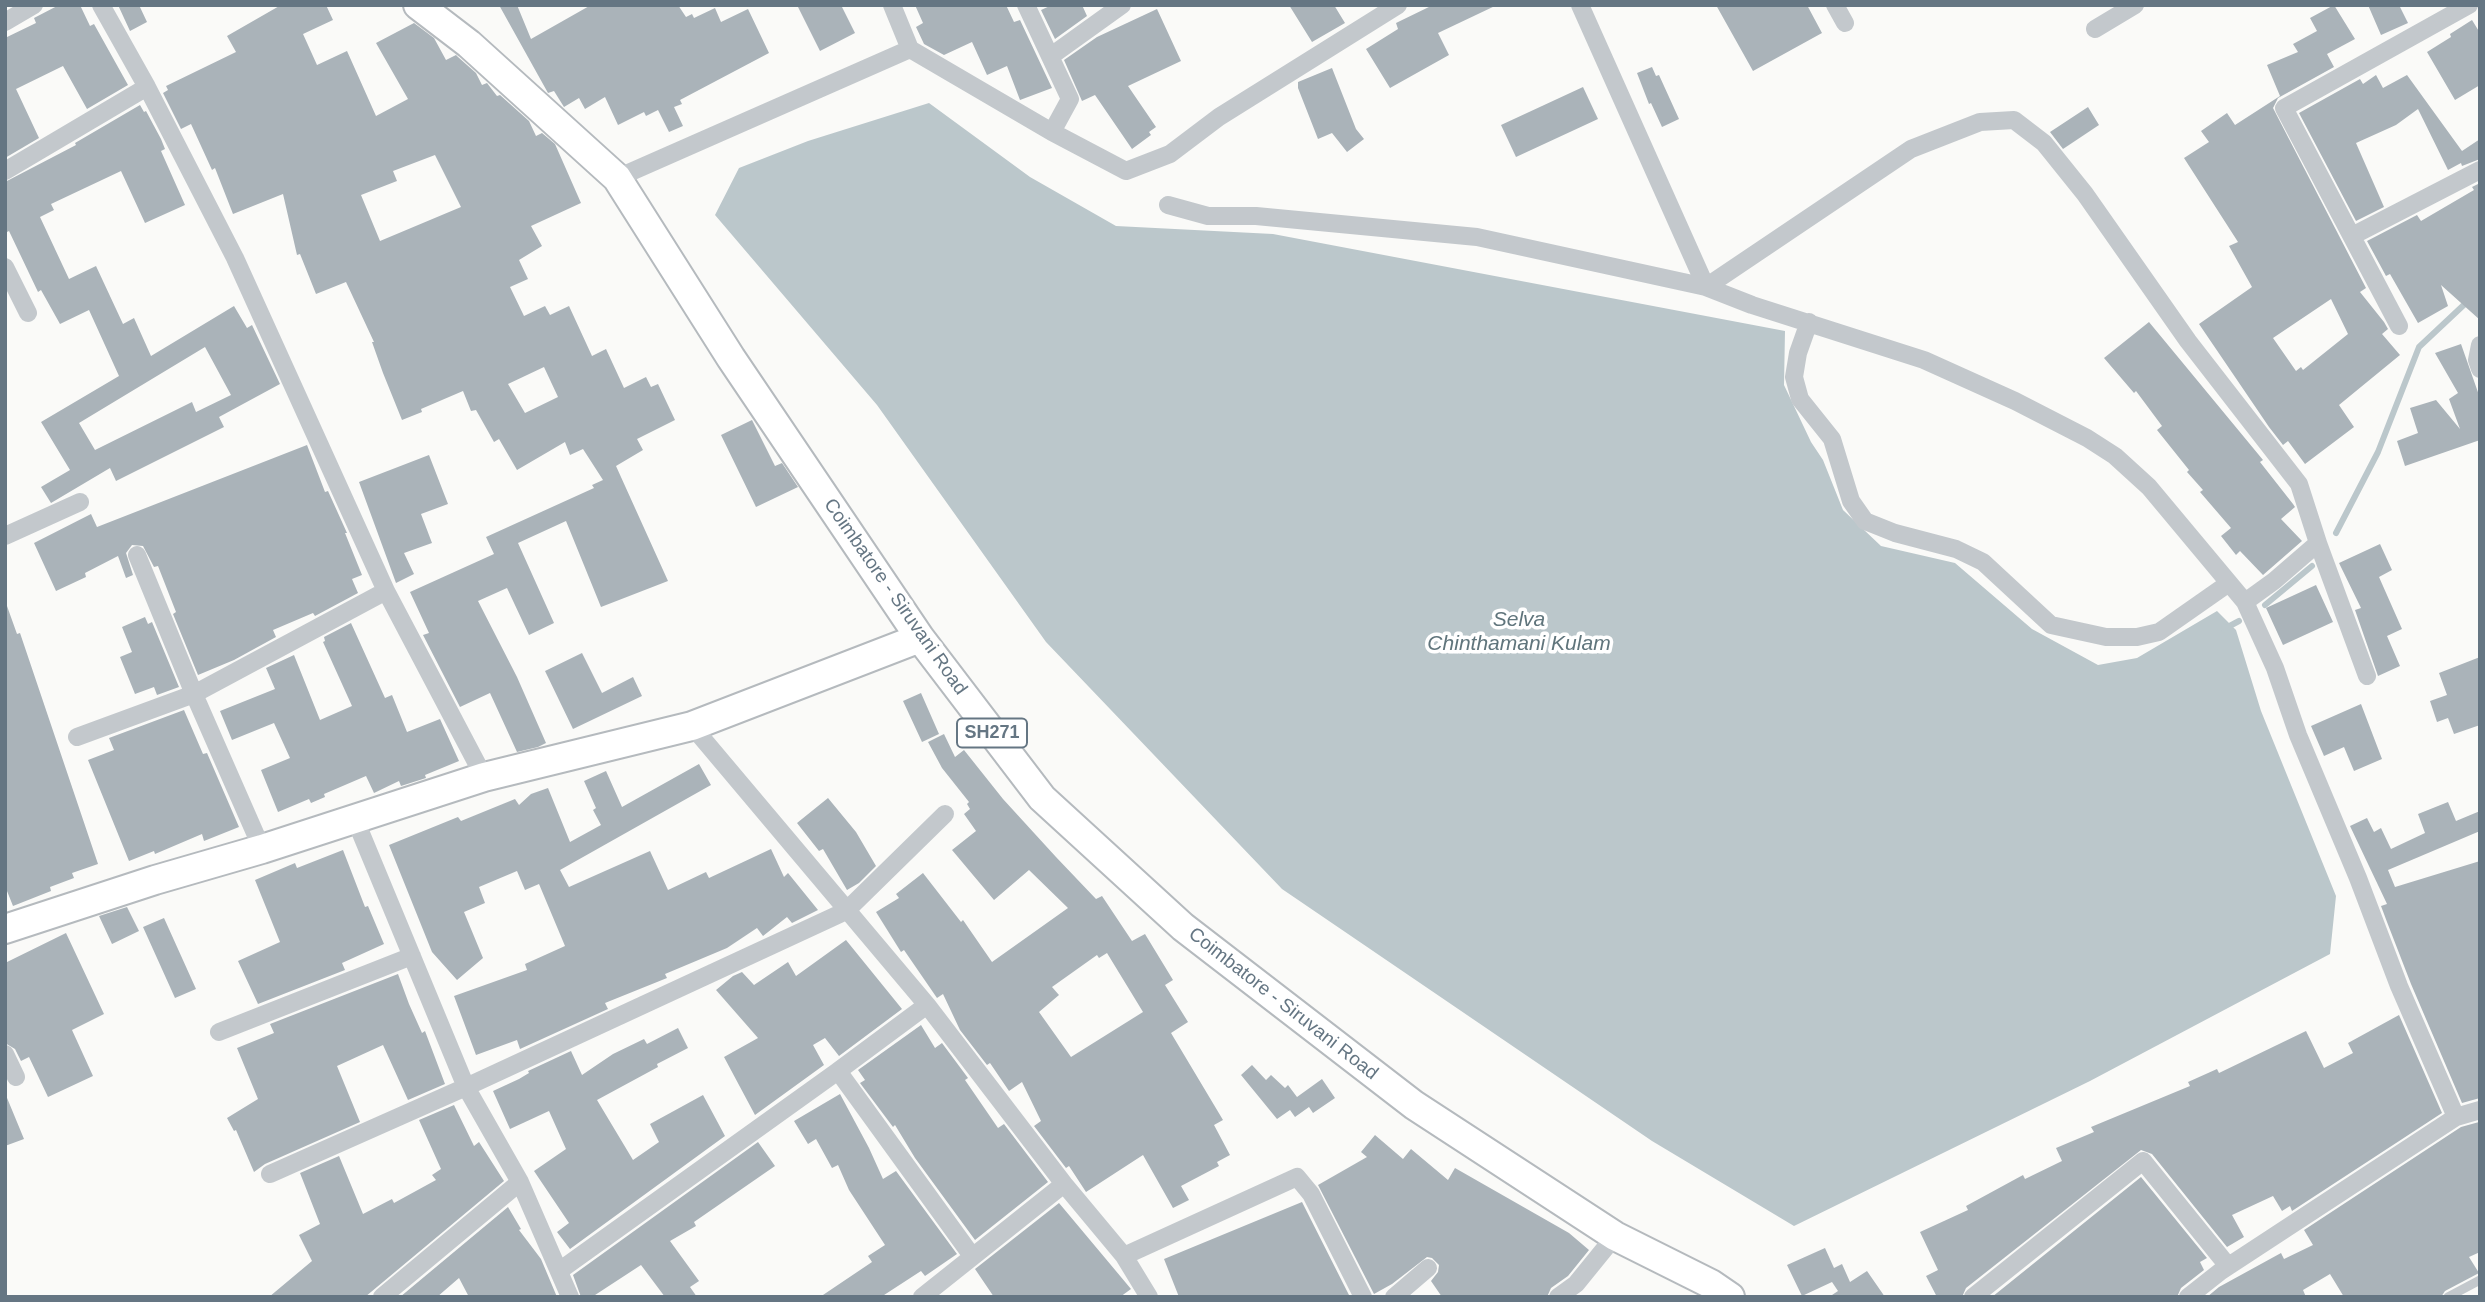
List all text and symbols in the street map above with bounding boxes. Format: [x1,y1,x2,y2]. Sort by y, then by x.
street label: Coimbatore - Siruvani Road [818,494,972,700]
water label: Selva Chinthamani Kulam [1427,607,1611,657]
road number: SH271 [957,718,1027,748]
street label: Coimbatore - Siruvani Road [1184,923,1382,1085]

